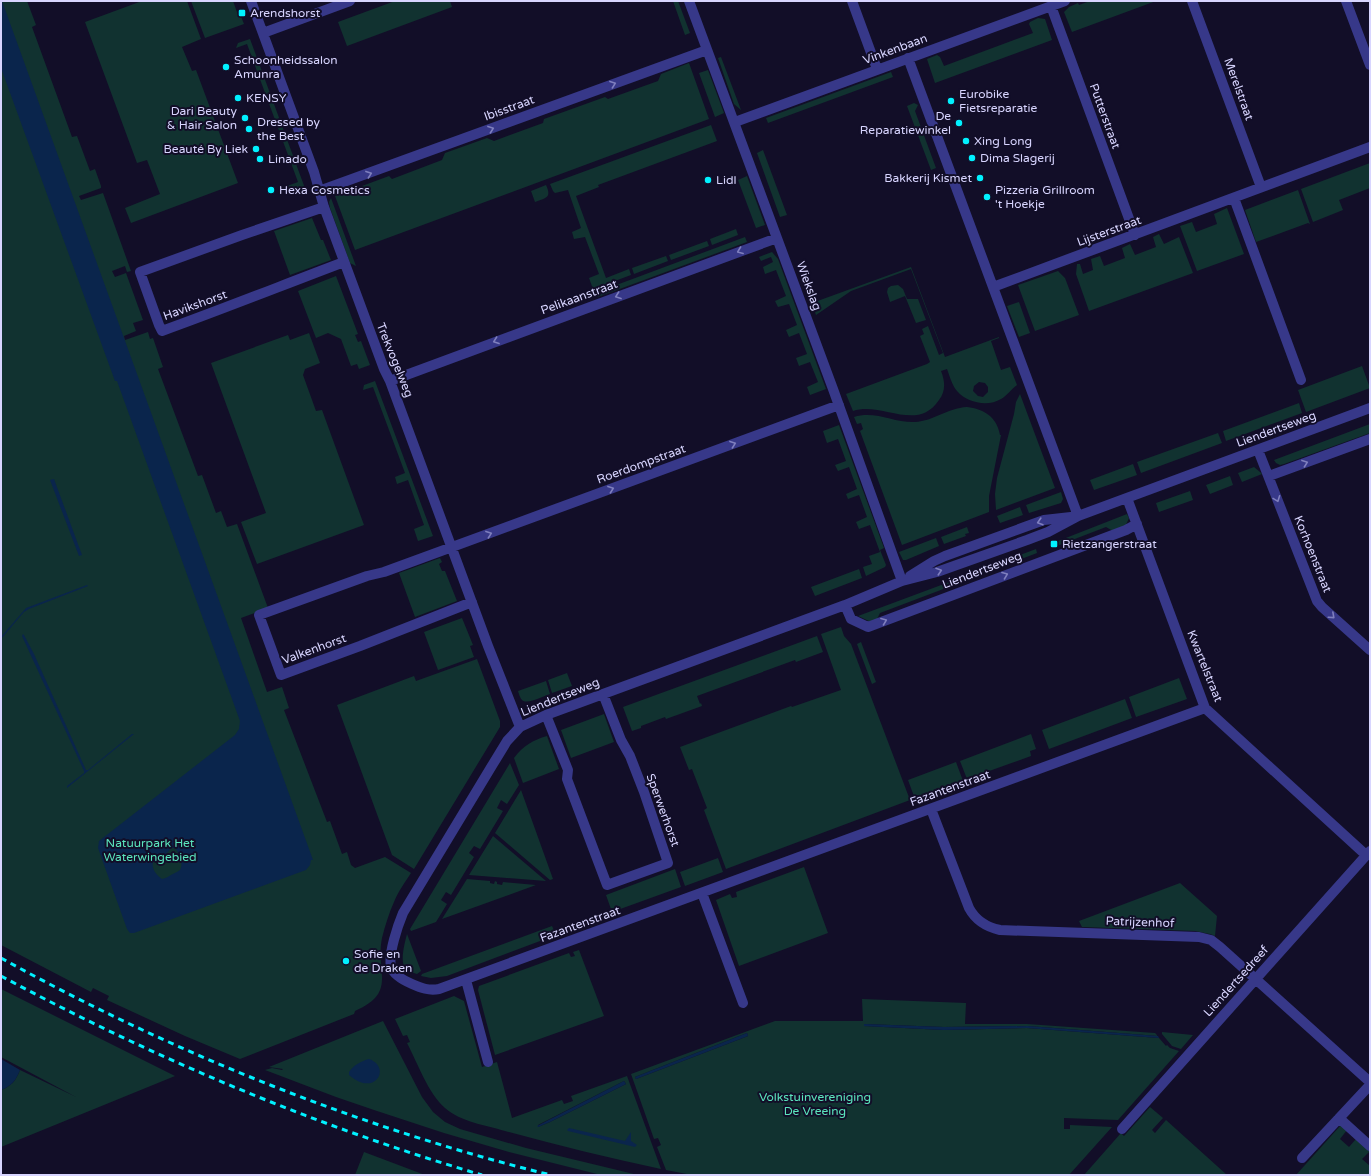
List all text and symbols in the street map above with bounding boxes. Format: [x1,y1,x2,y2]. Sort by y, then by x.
place label: Arendshorst [250,6,321,20]
marker: Arendshorst [237,8,247,18]
street label: Vinkenbaan [861,31,929,67]
place label: Schoonheidssalon Amunra [234,53,338,81]
street label: Merelstraat [1221,56,1257,122]
marker: Schoonheidssalon Amunra [221,62,231,72]
one-way arrow [610,80,617,88]
street label: Putterstraat [1087,81,1123,151]
place label: Eurobike Fietsreparatie [959,87,1038,115]
place label: KENSY [246,91,287,105]
street label: Ibisstraat [482,92,536,124]
marker: KENSY [233,93,243,103]
marker: Eurobike Fietsreparatie [946,96,956,106]
place label: Dari Beauty & Hair Salon [167,104,238,132]
place label: De Reparatiewinkel [860,109,951,137]
marker: Dari Beauty & Hair Salon [240,113,250,123]
place label: Dressed by the Best [257,115,321,143]
marker: De Reparatiewinkel [954,118,964,128]
marker: Dressed by the Best [244,124,254,134]
one-way arrow [488,125,495,133]
place label: Xing Long [974,134,1032,148]
marker: Xing Long [961,136,971,146]
place label: Beauté By Liek [164,142,248,156]
marker: Beauté By Liek [251,144,261,154]
place label: Dima Slagerij [980,151,1055,165]
place label: Linado [268,152,307,166]
marker: Dima Slagerij [967,153,977,163]
marker: Linado [255,154,265,164]
one-way arrow [366,170,373,179]
place label: Bakkerij Kismet [884,171,972,185]
place label: Lidl [716,173,736,187]
marker: Bakkerij Kismet [975,173,985,183]
marker: Lidl [703,175,713,185]
place label: Hexa Cosmetics [279,183,370,197]
place label: Pizzeria Grillroom 't Hoekje [995,183,1095,211]
marker: Hexa Cosmetics [266,185,276,195]
marker: Pizzeria Grillroom 't Hoekje [982,192,992,202]
street label: Lijsterstraat [1075,213,1143,249]
one-way arrow [737,246,744,255]
street label: Wiekslag [794,259,824,313]
street label: Pelikaanstraat [539,276,620,317]
street label: Havikshorst [161,287,229,323]
one-way arrow [615,292,622,300]
street label: Trekvogelweg [374,321,416,399]
one-way arrow [493,336,500,344]
street label: Liendertseweg [1234,408,1318,450]
street label: Roerdompstraat [595,441,688,487]
one-way arrow [729,441,736,449]
one-way arrow [1302,459,1309,467]
one-way arrow [607,486,614,494]
one-way arrow [1273,496,1281,503]
street label: Korhoenstraat [1291,514,1335,595]
one-way arrow [1036,517,1043,526]
one-way arrow [485,531,492,539]
place label: Rietzangerstraat [1062,537,1157,551]
marker: Rietzangerstraat [1049,539,1059,549]
street label: Liendertseweg [940,548,1024,592]
one-way arrow [936,567,943,576]
one-way arrow [1002,571,1009,580]
one-way arrow [1327,611,1334,618]
one-way arrow [880,617,887,625]
street label: Kwartelstraat [1184,628,1226,704]
street label: Valkenhorst [280,631,348,667]
street label: Liendertseweg [519,675,601,719]
street label: Fazantenstraat [908,767,992,809]
street label: Sperwerhorst [643,772,683,849]
park label: Natuurpark Het Waterwingebied [103,836,197,864]
street label: Fazantenstraat [538,903,622,945]
street label: Patrijzenhof [1105,914,1175,930]
street label: Liendertsedreef [1201,942,1272,1019]
place label: Sofie en de Draken [354,947,412,975]
marker: Sofie en de Draken [341,956,351,966]
park label: Volkstuinvereniging De Vreeing [759,1090,871,1118]

